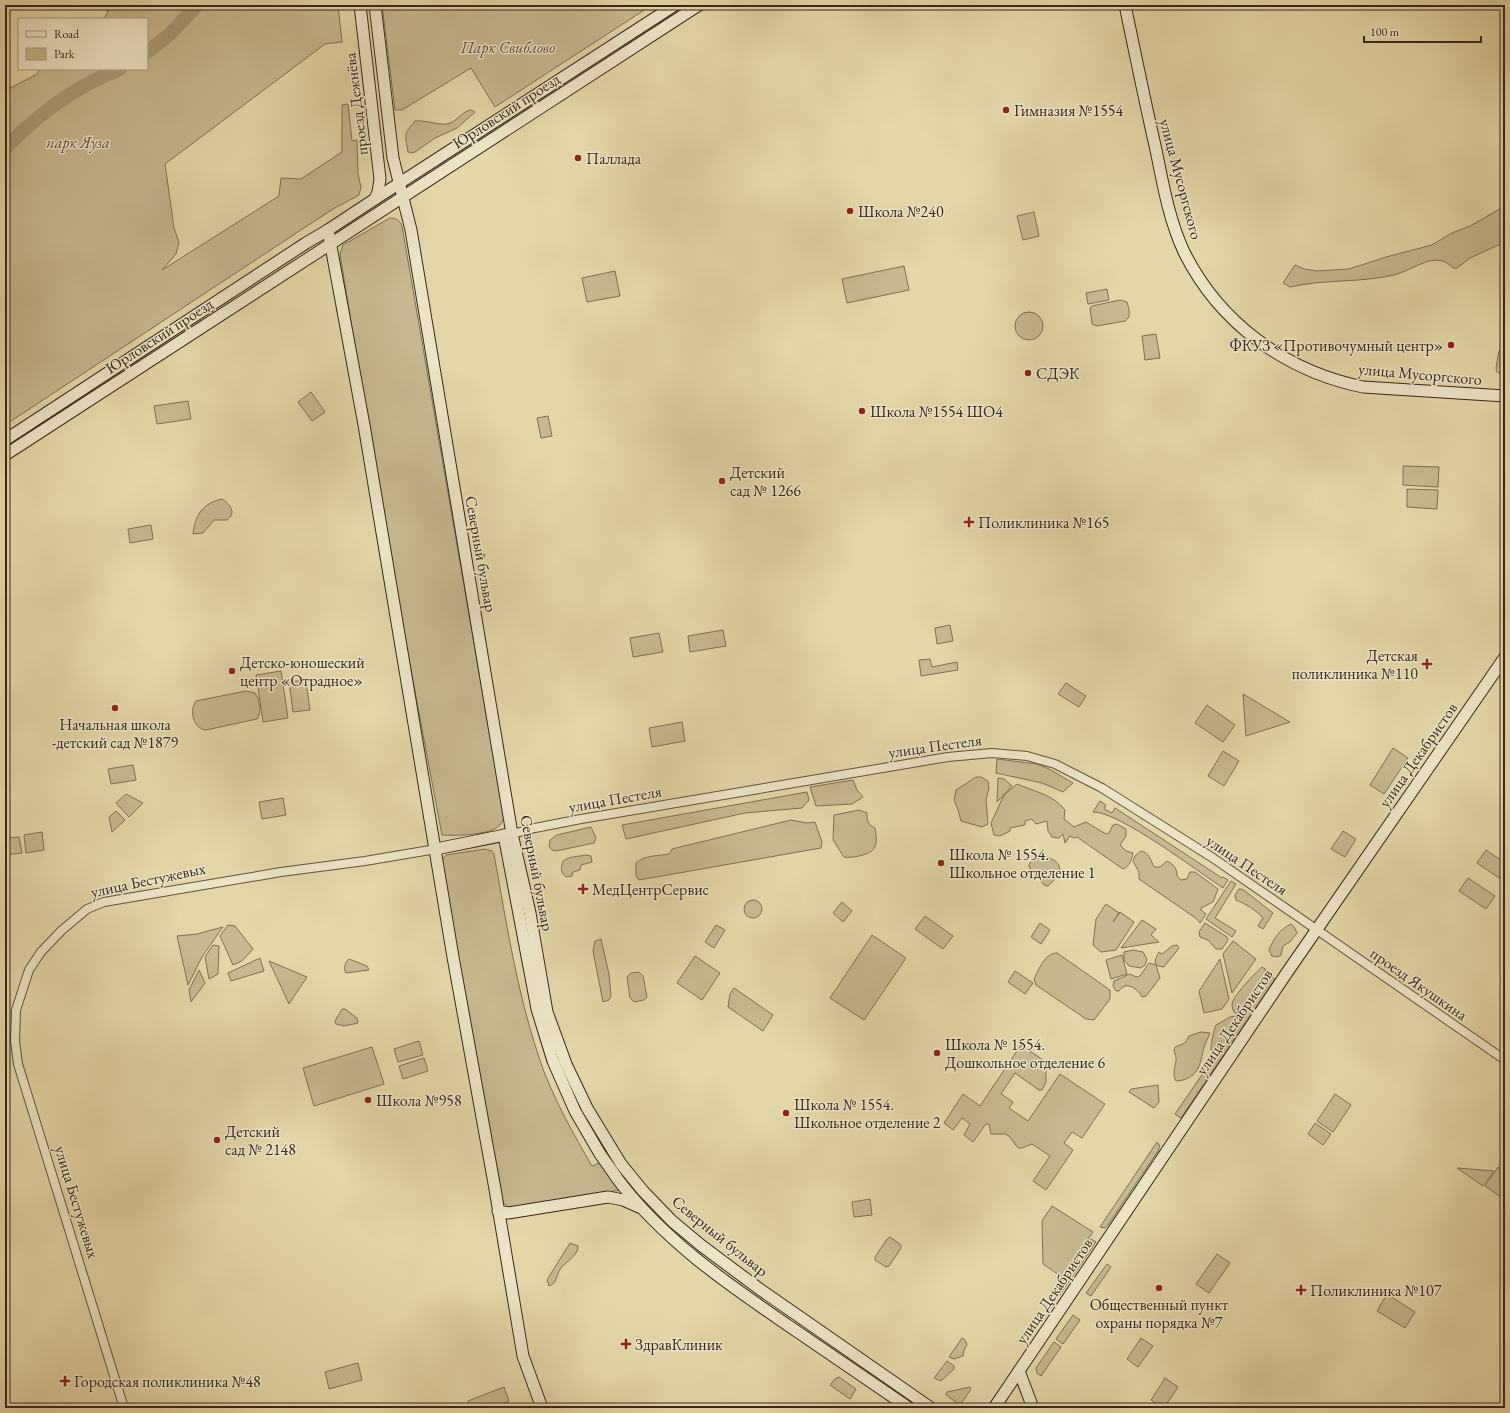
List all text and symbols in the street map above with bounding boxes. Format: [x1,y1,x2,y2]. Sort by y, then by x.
legend [18,18,148,70]
scale bar [1364,18,1481,44]
text: 100 m [1370,24,1400,40]
text: Road [54,26,80,42]
park label: Парк Свиблово [460,37,555,58]
text: Park [54,46,75,62]
street label: проезд Дежнёва [339,51,373,156]
street label: Юрловский проезд [448,68,564,154]
place label: Гимназия №1554 [1014,100,1124,121]
marker: Гимназия №1554 [1001,105,1011,115]
street label: улица Мусоргского [1155,116,1207,242]
park label: парк Яуза [46,132,110,153]
place label: Паллада [586,148,642,169]
marker: Паллада [573,153,583,163]
place label: Школа №240 [858,201,944,222]
marker: Школа №240 [845,206,855,216]
street label: Юрловский проезд [101,293,217,379]
place label: ФКУЗ «Противочумный центр» [1230,335,1443,356]
marker: ФКУЗ «Противочумный центр» [1446,340,1456,350]
street label: улица Мусоргского [1357,358,1483,390]
place label: СДЭК [1036,363,1080,384]
marker: СДЭК [1023,368,1033,378]
place label: Школа №1554 ШО4 [870,401,1003,422]
marker: Школа №1554 ШО4 [857,406,867,416]
place label: Детский сад № 1266 [730,462,801,501]
marker: Детский сад № 1266 [717,476,727,486]
street label: Северный бульвар [460,494,502,614]
place label: Поликлиника №165 [978,512,1109,533]
marker: Поликлиника №165 [963,516,975,528]
place label: Детская поликлиника №110 [1292,645,1418,684]
place label: Детско-юношеский центр «Отрадное» [240,652,365,691]
marker: Детская поликлиника №110 [1421,658,1433,670]
marker: Детско-юношеский центр «Отрадное» [227,666,237,676]
street label: улица Декабристов [1374,698,1462,812]
marker: Начальная школа -детский сад №1879 [110,703,120,713]
place label: Начальная школа -детский сад №1879 [52,714,178,753]
street label: улица Пестеля [887,729,983,763]
street label: улица Пестеля [567,780,663,818]
street label: Северный бульвар [515,813,559,933]
street label: улица Пестеля [1202,830,1292,900]
place label: Школа № 1554. Школьное отделение 1 [949,844,1095,883]
street label: улица Бестужевых [89,858,207,902]
marker: Школа № 1554. Школьное отделение 1 [936,858,946,868]
place label: МедЦентрСервис [592,879,709,900]
marker: МедЦентрСервис [577,883,589,895]
street label: проезд Якушкина [1366,943,1472,1026]
street label: улица Декабристов [1191,965,1277,1079]
place label: Школа № 1554. Дошкольное отделение 6 [945,1034,1105,1073]
marker: Школа № 1554. Дошкольное отделение 6 [932,1048,942,1058]
place label: Школа №958 [376,1090,462,1111]
place label: Школа № 1554. Школьное отделение 2 [794,1094,941,1133]
marker: Школа №958 [363,1095,373,1105]
marker: Школа № 1554. Школьное отделение 2 [781,1108,791,1118]
place label: Детский сад № 2148 [225,1121,296,1160]
marker: Детский сад № 2148 [212,1135,222,1145]
street label: улица Бестужевых [50,1143,104,1261]
street label: Северный бульвар [668,1191,772,1281]
street label: улица Декабристов [1011,1234,1097,1348]
place label: Поликлиника №107 [1310,1280,1442,1301]
marker: Общественный пункт охраны порядка №7 [1154,1283,1164,1293]
marker: Поликлиника №107 [1295,1284,1307,1296]
place label: Общественный пункт охраны порядка №7 [1090,1294,1229,1333]
place label: ЗдравКлиник [635,1334,723,1355]
marker: ЗдравКлиник [620,1338,632,1350]
place label: Городская поликлиника №48 [74,1371,261,1392]
marker: Городская поликлиника №48 [59,1375,71,1387]

